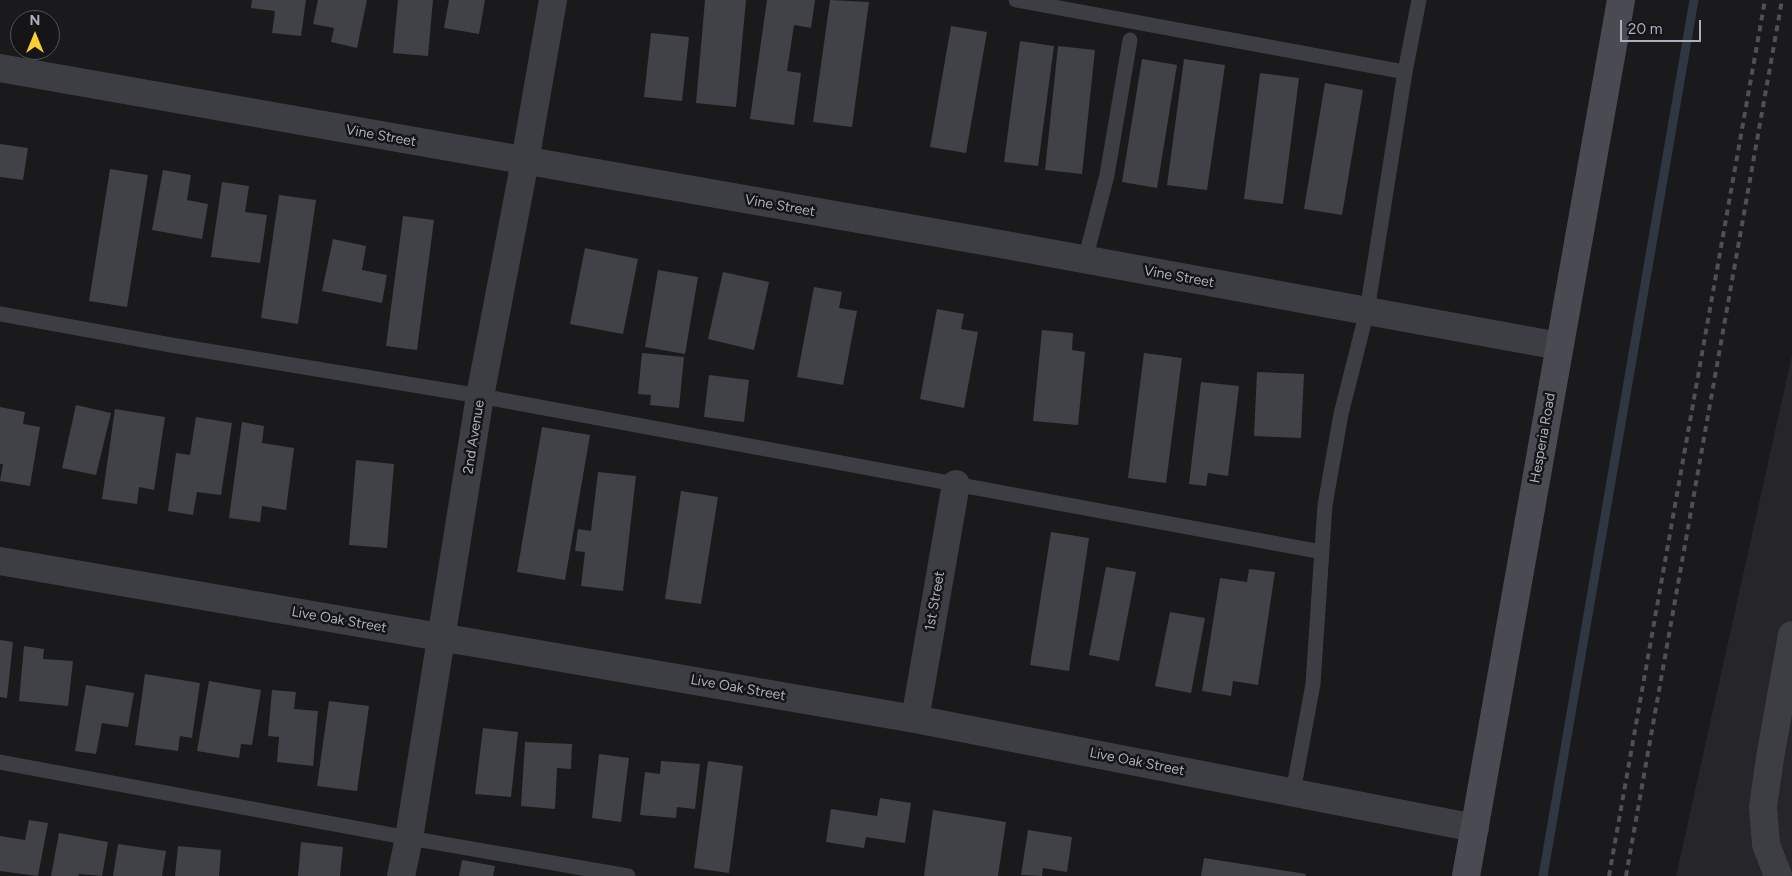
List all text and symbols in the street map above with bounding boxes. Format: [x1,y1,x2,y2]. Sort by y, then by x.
north arrow [10,10,60,60]
scale bar [1622,10,1703,42]
text: N [30,12,40,29]
text: 20 m [1628,20,1662,38]
street label: Vine Street [345,122,417,150]
street label: Vine Street [744,192,816,220]
street label: Vine Street [1143,263,1215,291]
street label: Hesperia Road [1527,392,1559,484]
street label: 2nd Avenue [460,399,488,475]
street label: 1st Street [921,570,949,632]
street label: Live Oak Street [290,603,388,637]
street label: Live Oak Street [689,671,787,705]
street label: Live Oak Street [1088,745,1186,779]

